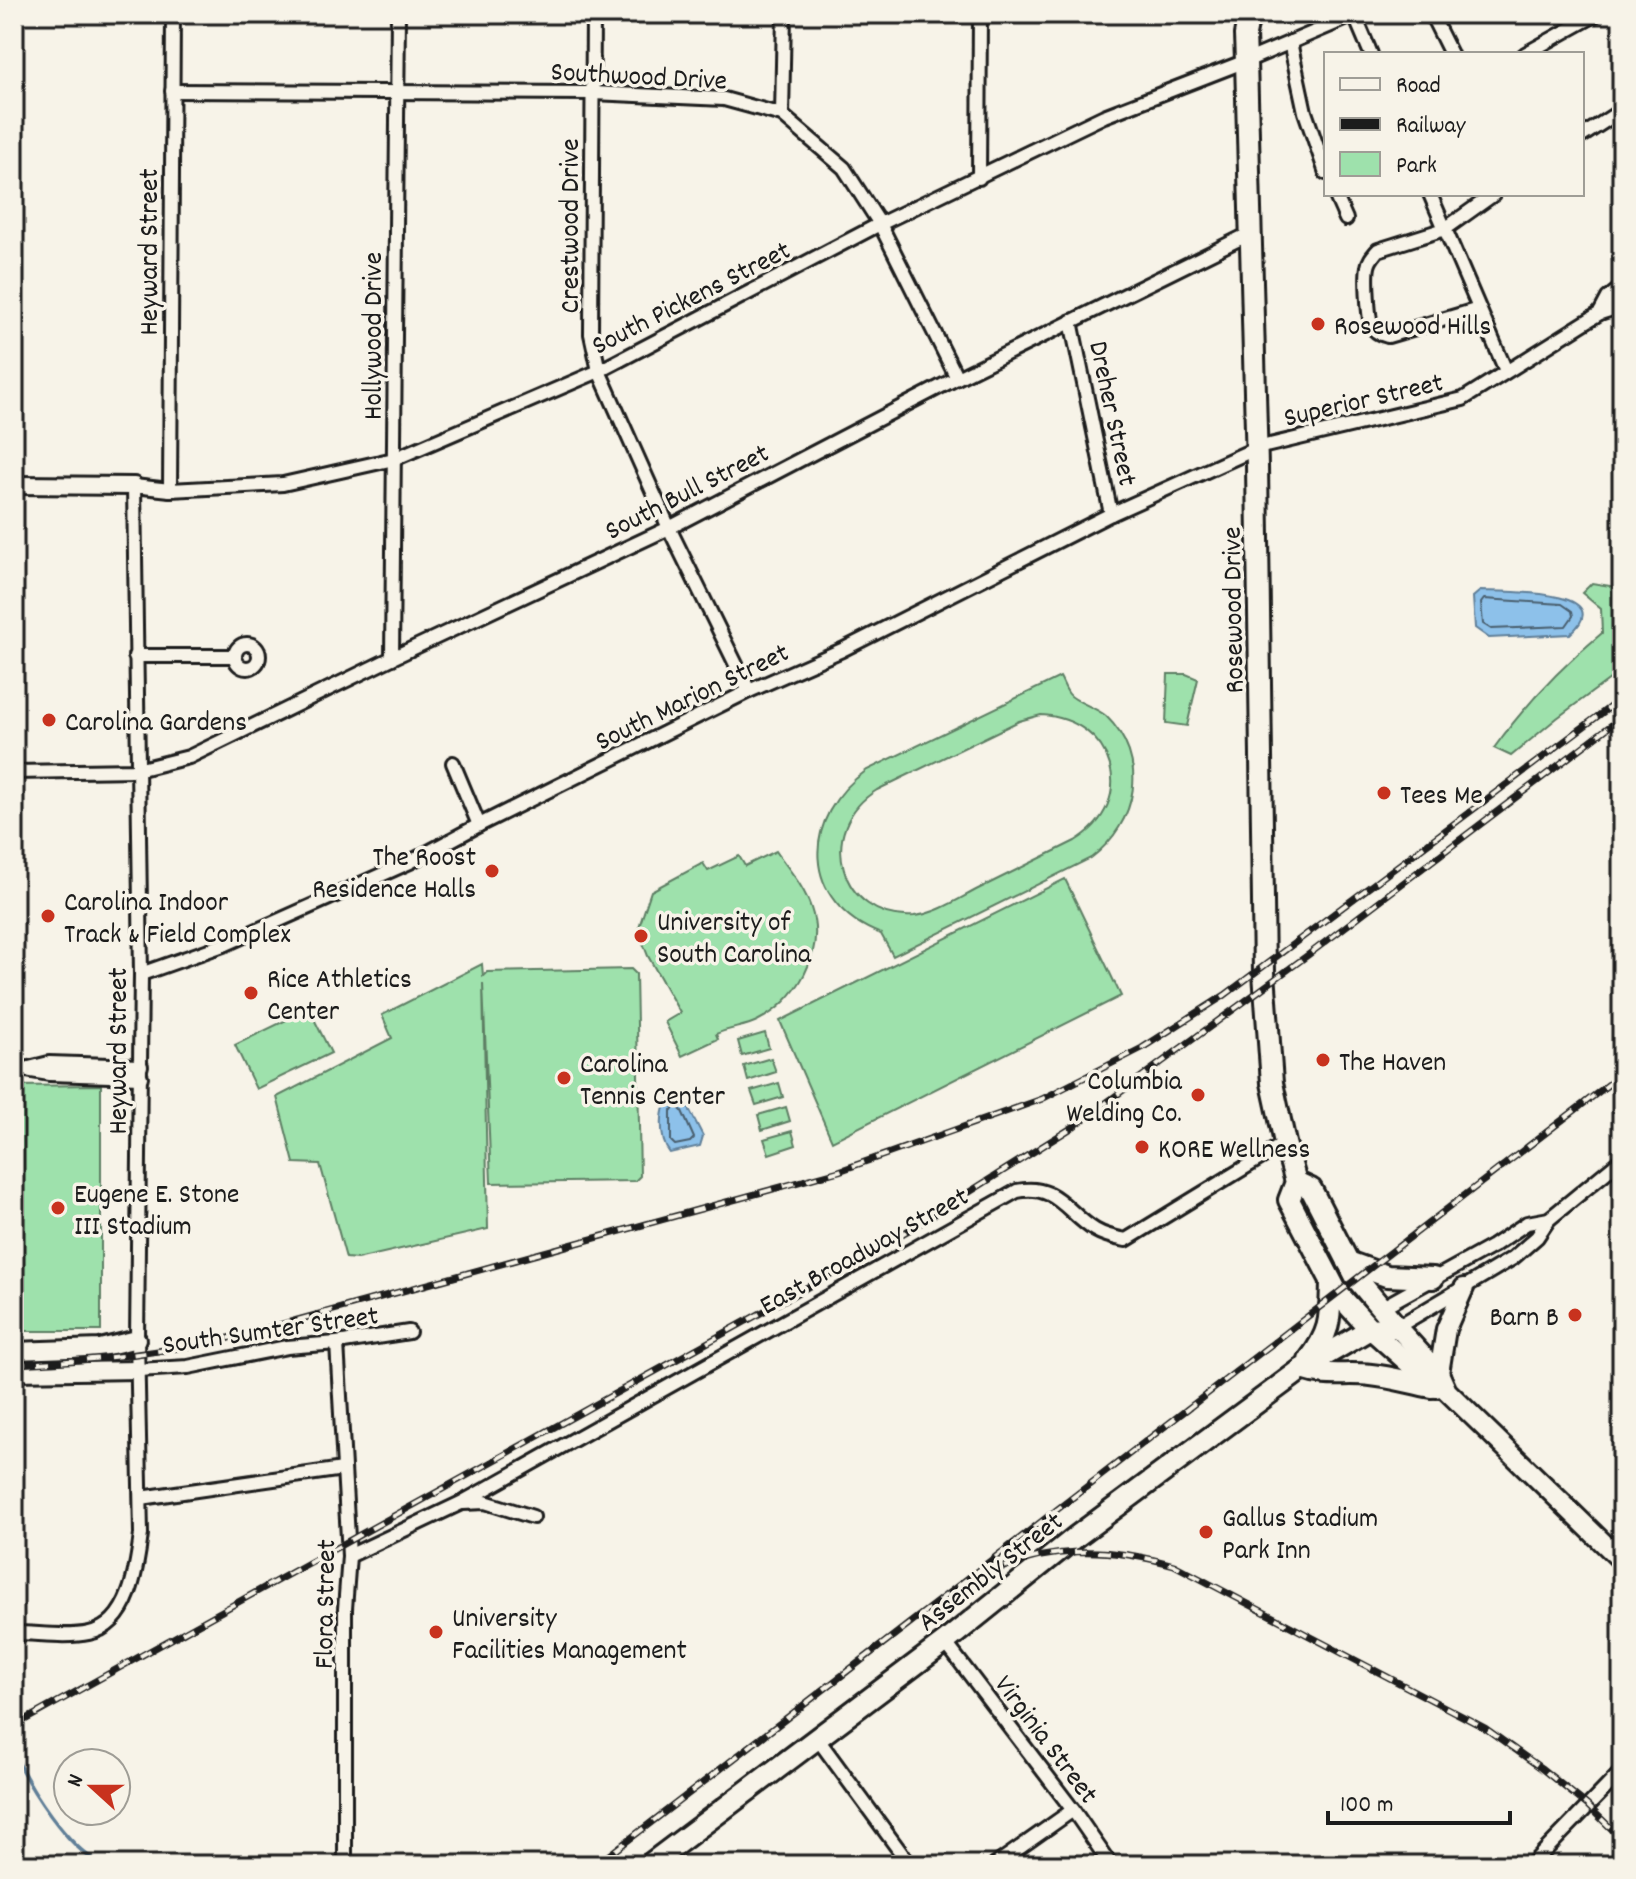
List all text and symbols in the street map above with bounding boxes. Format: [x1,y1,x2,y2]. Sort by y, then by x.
legend [1324,52,1584,196]
street label: Southwood Drive [550,54,728,104]
text: Road [1396,70,1441,104]
text: Railway [1396,110,1467,144]
street label: Crestwood Drive [553,138,593,314]
text: Park [1396,150,1437,184]
street label: Heyward Street [132,168,172,336]
street label: South Pickens Street [586,233,799,368]
street label: Hollywood Drive [356,252,396,420]
place label: Rosewood Hills [1334,309,1491,349]
marker: Rosewood Hills [1309,315,1327,333]
street label: Dreher Street [1075,338,1145,490]
street label: Superior Street [1280,365,1448,441]
street label: South Bull Street [599,436,777,553]
street label: Rosewood Drive [1215,526,1257,694]
street label: South Marion Street [589,635,797,764]
place label: Carolina Gardens [65,705,247,745]
marker: Carolina Gardens [40,711,58,729]
place label: Tees Me [1400,778,1483,818]
marker: Tees Me [1375,784,1393,802]
place label: The Roost Residence Halls [312,840,476,912]
marker: The Roost Residence Halls [483,862,501,880]
place label: Carolina Indoor Track & Field Complex [64,885,291,957]
place label: University of South Carolina [657,905,812,977]
marker: Carolina Indoor Track & Field Complex [39,907,57,925]
marker: University of South Carolina [632,927,650,945]
place label: Rice Athletics Center [267,962,412,1034]
street label: Heyward Street [101,967,141,1135]
marker: Rice Athletics Center [242,984,260,1002]
place label: The Haven [1339,1045,1446,1085]
place label: Carolina Tennis Center [580,1047,725,1119]
marker: The Haven [1314,1051,1332,1069]
place label: Columbia Welding Co. [1066,1064,1183,1136]
marker: Carolina Tennis Center [555,1069,573,1087]
marker: Columbia Welding Co. [1189,1086,1207,1104]
place label: KORE Wellness [1158,1132,1310,1172]
marker: KORE Wellness [1133,1138,1151,1156]
place label: Eugene E. Stone III Stadium [74,1177,239,1249]
street label: East Broadway Street [754,1179,977,1328]
marker: Eugene E. Stone III Stadium [49,1199,67,1217]
street label: South Sumter Street [160,1298,381,1368]
place label: Barn B [1490,1300,1559,1340]
marker: Barn B [1566,1306,1584,1324]
place label: Gallus Stadium Park Inn [1222,1501,1378,1573]
street label: Assembly Street [911,1504,1073,1644]
marker: Gallus Stadium Park Inn [1197,1523,1215,1541]
street label: Flora Street [307,1539,349,1669]
place label: University Facilities Management [452,1601,687,1673]
marker: University Facilities Management [427,1623,445,1641]
street label: Virginia Street [982,1668,1106,1814]
north arrow [52,1747,132,1827]
text: N [60,1770,93,1792]
scale bar [1328,1775,1510,1825]
text: 100 m [1340,1789,1393,1823]

